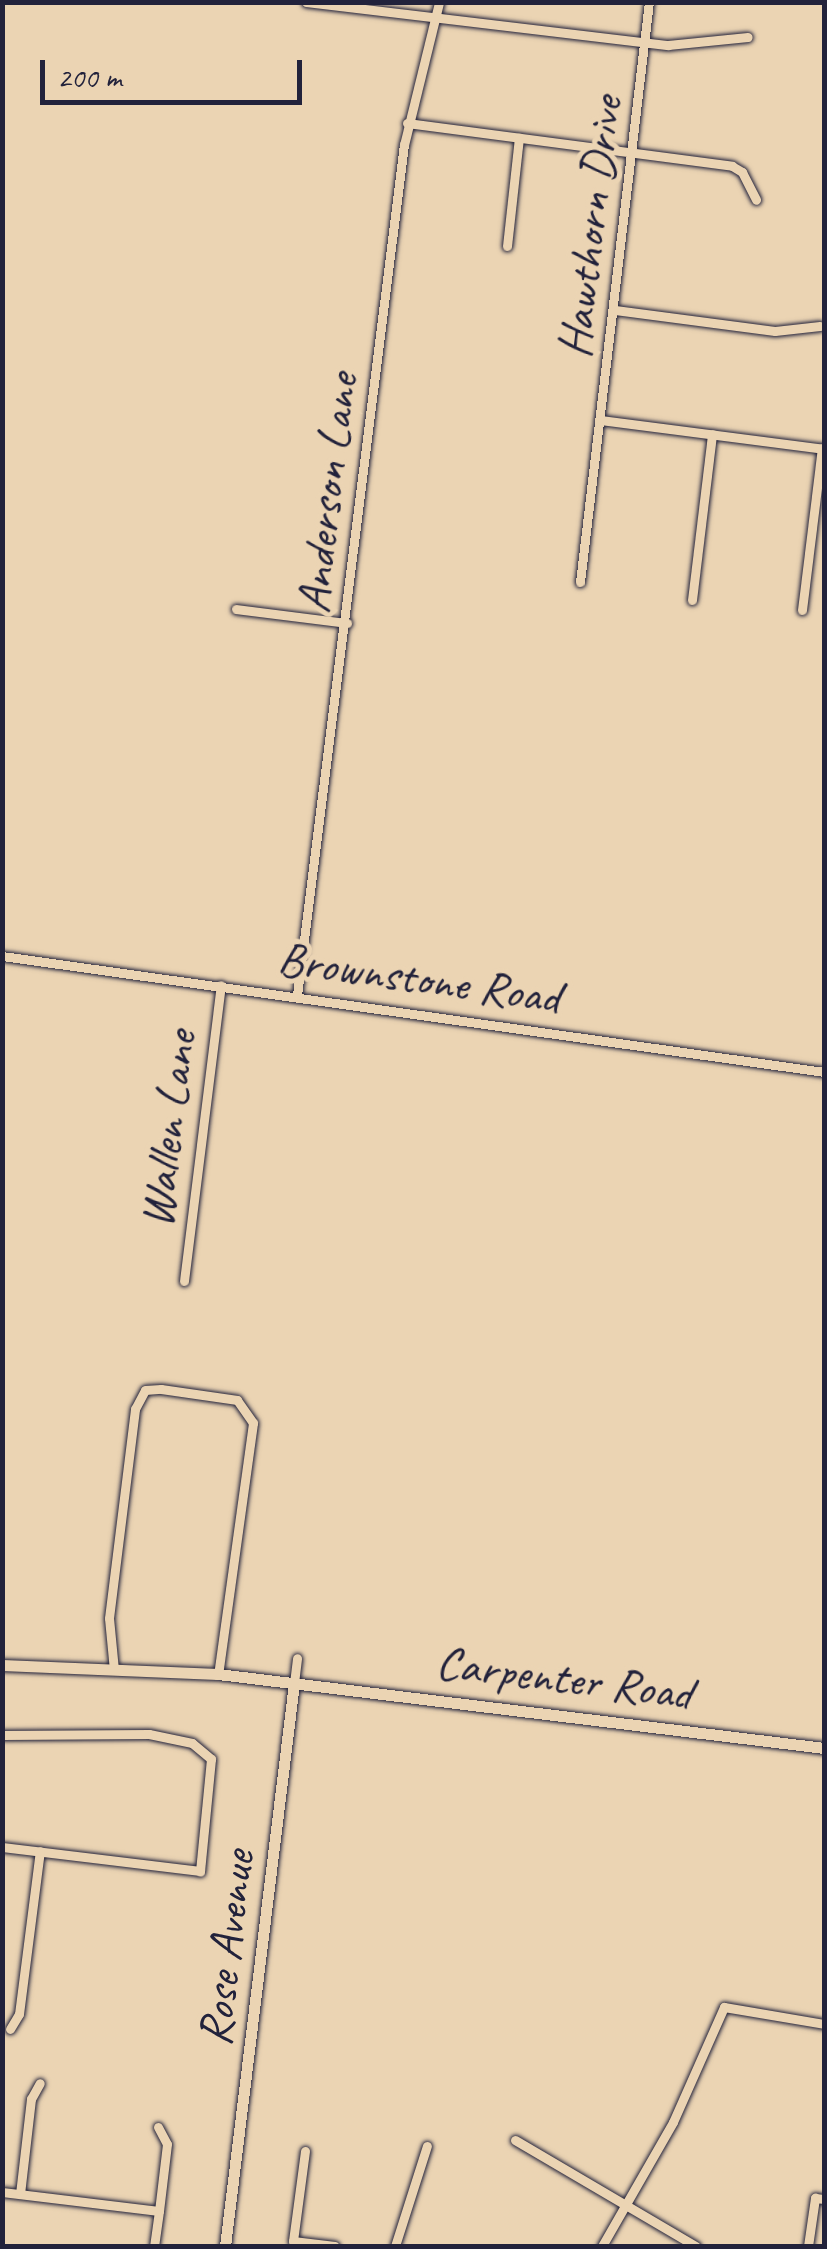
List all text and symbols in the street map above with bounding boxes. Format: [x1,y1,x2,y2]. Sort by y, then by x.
scale bar [45,40,308,102]
text: 200 m [57,58,122,96]
street label: Hawthorn Drive [545,93,635,361]
street label: Anderson Lane [284,369,370,617]
street label: Brownstone Road [274,930,564,1026]
street label: Wallen Lane [127,1027,209,1231]
street label: Carpenter Road [433,1634,695,1722]
street label: Rose Avenue [185,1847,267,2049]

